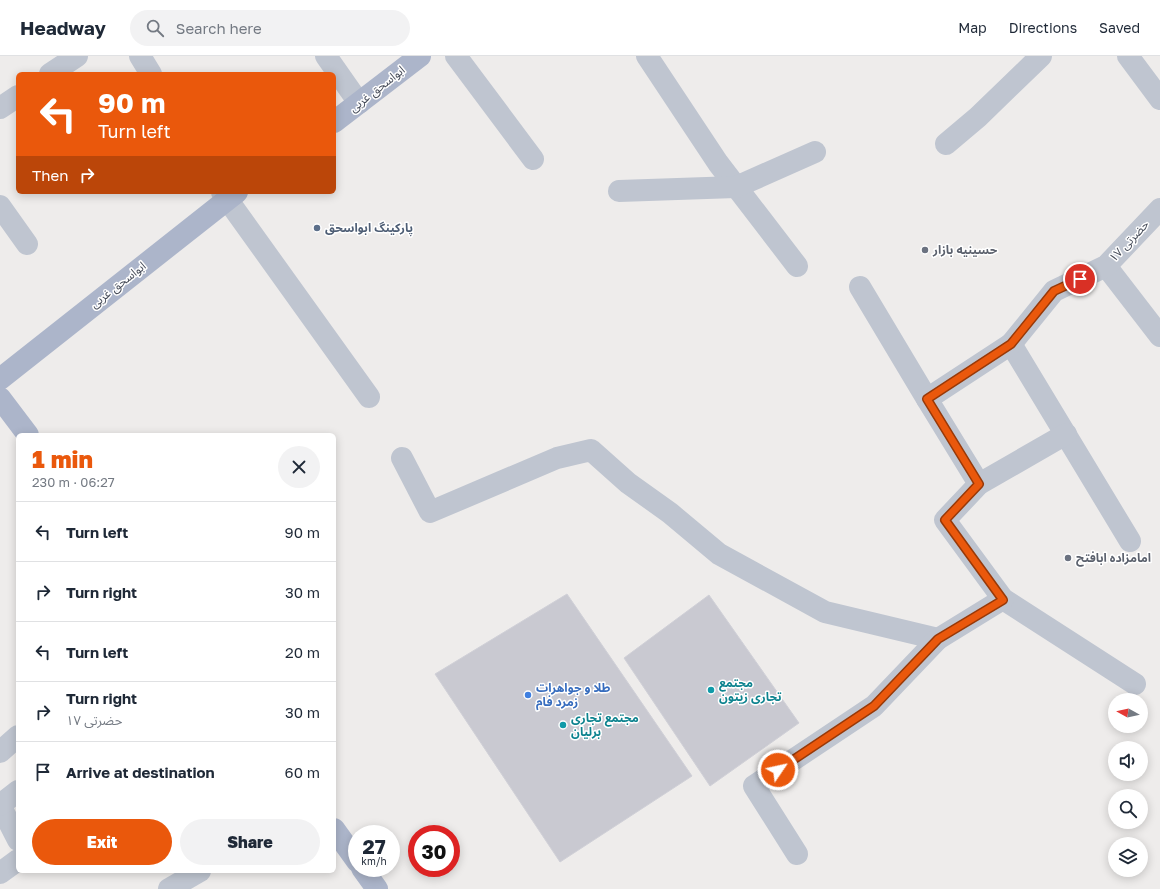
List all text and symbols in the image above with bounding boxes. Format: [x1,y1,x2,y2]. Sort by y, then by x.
search box [130,10,410,46]
text: Headway [20,16,106,39]
icon: search [144,17,166,39]
text: Search here [176,19,262,37]
text: Map [958,19,987,36]
text: Directions [1009,19,1077,36]
text: Saved [1099,19,1140,36]
street label: ابواسحق غربی [346,62,408,116]
text: 90 m [98,86,165,119]
icon: left [32,88,84,140]
text: Turn left [98,120,171,142]
icon: right [76,164,98,186]
text: Then [32,166,68,184]
street label: حضرتی ۱۷ [1105,217,1152,265]
place label: پارکینگ ابواسحق [325,220,413,237]
marker: پارکینگ ابواسحق [312,223,322,233]
place label: حسینیه بازار [932,242,998,257]
marker: حسینیه بازار [920,245,930,255]
street label: ابواسحق غربی [87,258,149,312]
pin [1063,262,1097,296]
icon: arrive [1069,268,1091,290]
text: 1 min [32,444,93,473]
button: close [278,446,320,488]
text: 230 m · 06:27 [32,474,115,490]
icon: left [32,521,54,543]
text: Turn left [66,523,128,541]
text: 90 m [285,523,320,541]
place label: امامزاده ابافتح [1076,550,1151,567]
marker: امامزاده ابافتح [1063,553,1073,563]
icon: right [32,581,54,603]
text: Turn right [66,583,137,601]
text: 30 m [285,583,320,601]
icon: left [32,641,54,663]
text: Turn left [66,643,128,661]
text: 20 m [285,643,320,661]
place label: مجتمع تجاری زیتون [719,675,782,704]
place label: طلا و جواهرات زمرد فام [536,680,611,711]
marker: مجتمع تجاری زیتون [706,685,716,695]
text: Turn right [66,689,137,707]
marker: طلا و جواهرات زمرد فام [523,690,533,700]
north arrow [1108,693,1148,733]
map controls [1108,693,1148,877]
icon: right [32,701,54,723]
text: 30 m [285,703,320,721]
place label: مجتمع تجاری برلیان [571,710,639,739]
text: حضرتی ۱۷ [66,712,122,728]
marker: مجتمع تجاری برلیان [558,720,568,730]
button: sound [1108,741,1148,781]
position arrow [757,749,799,791]
icon: arrive [32,761,54,783]
text: Arrive at destination [66,763,215,781]
text: 60 m [285,763,320,781]
button: search [1108,789,1148,829]
button: Exit [32,819,172,865]
button: Share [180,819,320,865]
speed limit sign: 30 [408,825,460,877]
text: 27 [362,834,386,858]
button: layers [1108,837,1148,877]
text: km/h [361,855,387,867]

